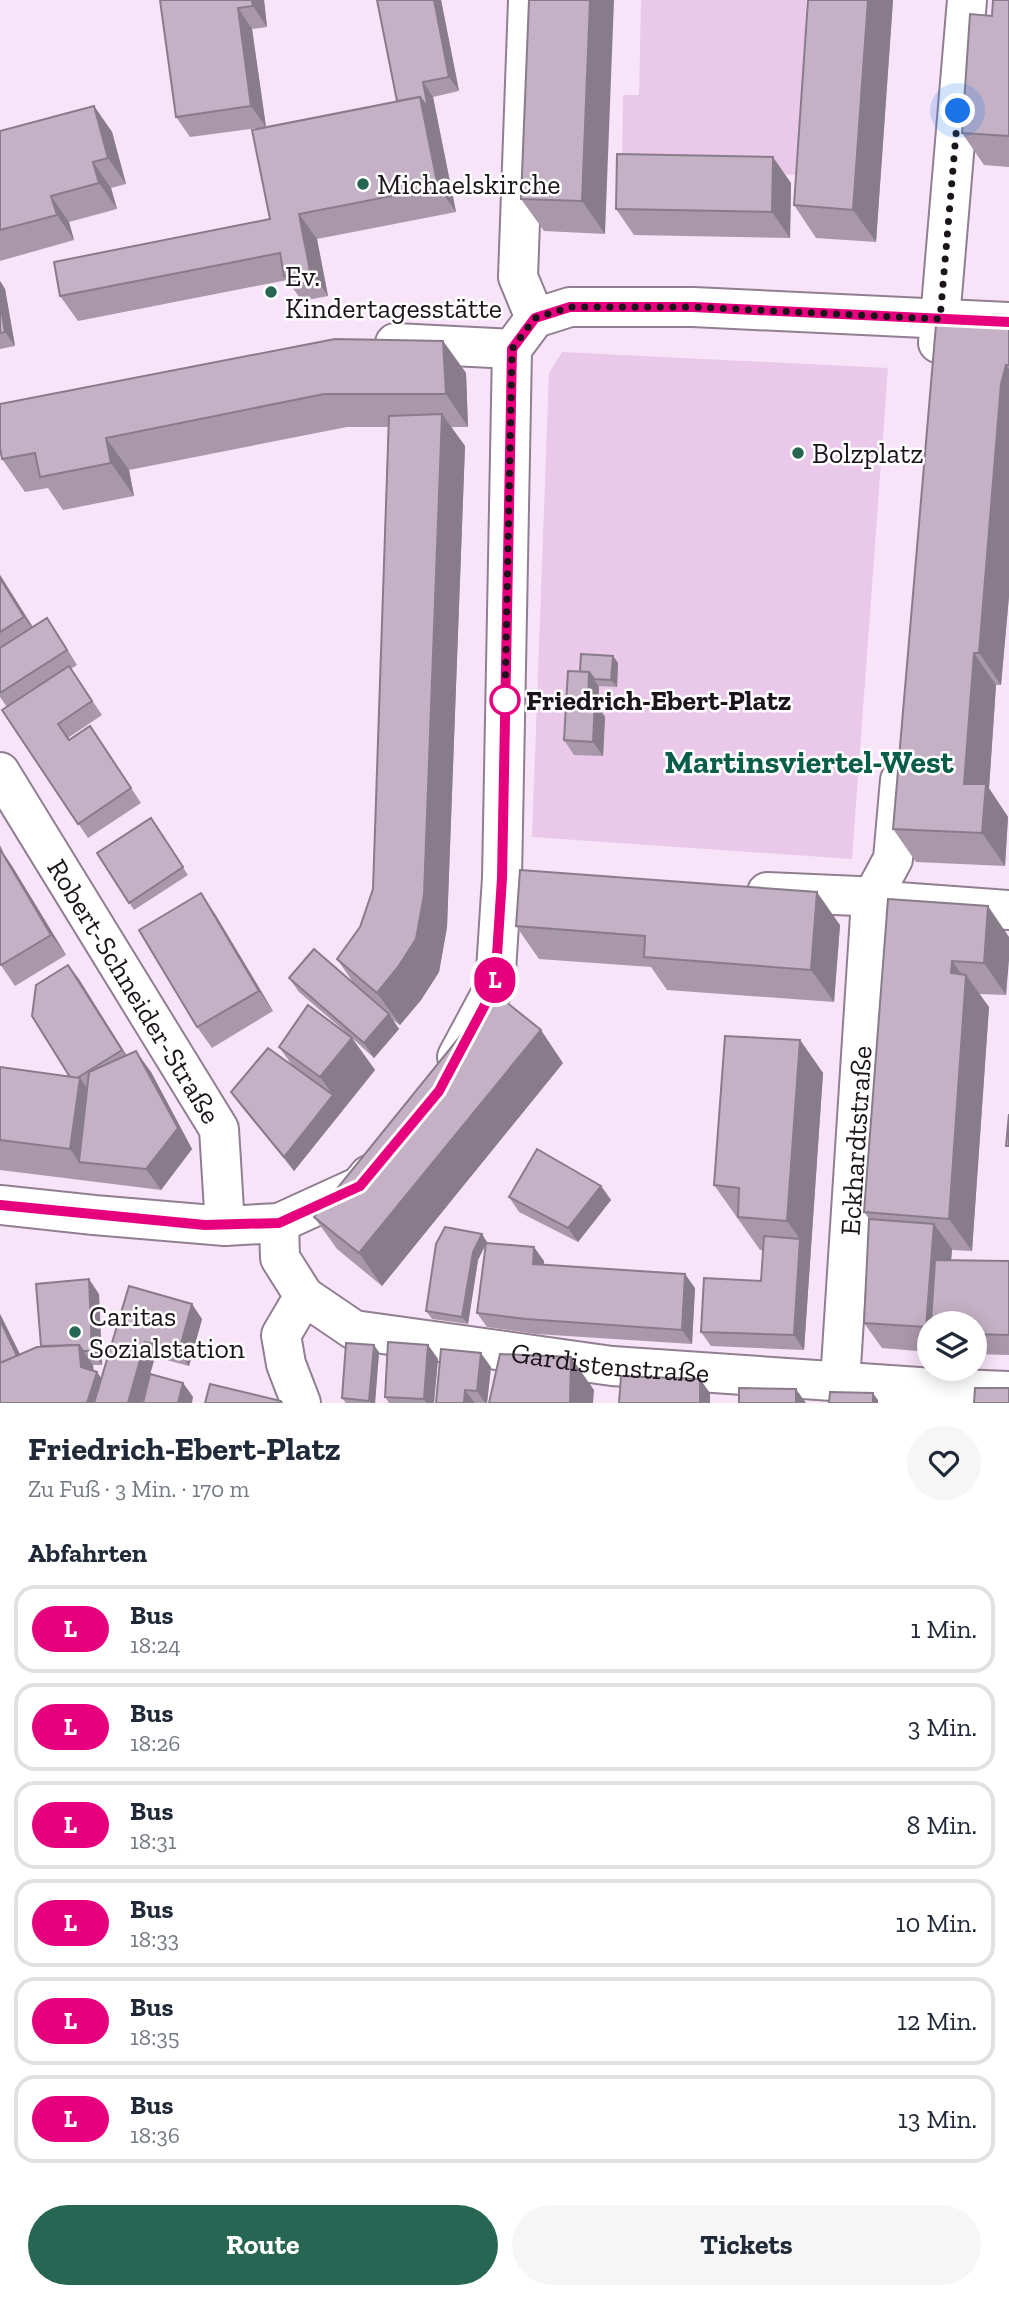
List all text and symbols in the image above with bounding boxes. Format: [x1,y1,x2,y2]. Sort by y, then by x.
your location [940,93,975,128]
place label: Michaelskirche [377,168,561,201]
marker: Michaelskirche [355,176,371,192]
place label: Ev. Kindertagesstätte [285,260,502,325]
marker: Ev. Kindertagesstätte [263,284,279,300]
place label: Bolzplatz [812,437,923,470]
marker: Bolzplatz [790,445,806,461]
place label: Friedrich-Ebert-Platz [526,684,791,717]
marker: Friedrich-Ebert-Platz [490,685,520,715]
district label: Martinsviertel-West [665,743,954,781]
street label: Robert-Schneider-Straße [41,853,228,1129]
line badge: L [472,957,518,1003]
text: L [488,965,502,994]
street label: Eckhardtstraße [833,1045,878,1236]
place label: Caritas Sozialstation [89,1300,245,1365]
map controls [917,1311,987,1381]
button: layers [917,1311,987,1381]
marker: Caritas Sozialstation [67,1324,83,1340]
street label: Gardistenstraße [509,1336,711,1389]
button: heart [907,1426,981,1500]
text: Friedrich-Ebert-Platz [28,1429,341,1468]
text: Zu Fuß · 3 Min. · 170 m [28,1475,249,1503]
text: Abfahrten [28,1537,147,1569]
text: Bus [130,1599,173,1631]
text: 1 Min. [910,1613,977,1645]
text: L [64,1614,77,1643]
text: 18:24 [130,1631,181,1659]
text: Bus [130,1697,173,1729]
text: 3 Min. [908,1711,977,1743]
text: L [64,1712,77,1741]
text: 18:26 [130,1729,180,1757]
text: Bus [130,1795,173,1827]
text: 8 Min. [907,1809,977,1841]
text: L [64,1810,77,1839]
text: 18:31 [130,1827,176,1855]
text: Bus [130,1893,173,1925]
text: 10 Min. [896,1907,977,1939]
text: L [64,1908,77,1937]
text: 18:33 [130,1925,179,1953]
text: Bus [130,1991,173,2023]
text: 12 Min. [897,2005,977,2037]
text: L [64,2006,77,2035]
text: 18:35 [130,2023,179,2051]
text: Bus [130,2089,173,2121]
text: 13 Min. [898,2103,977,2135]
text: L [64,2104,77,2133]
text: 18:36 [130,2121,180,2149]
button: Route [28,2205,498,2285]
button: Tickets [512,2205,981,2285]

